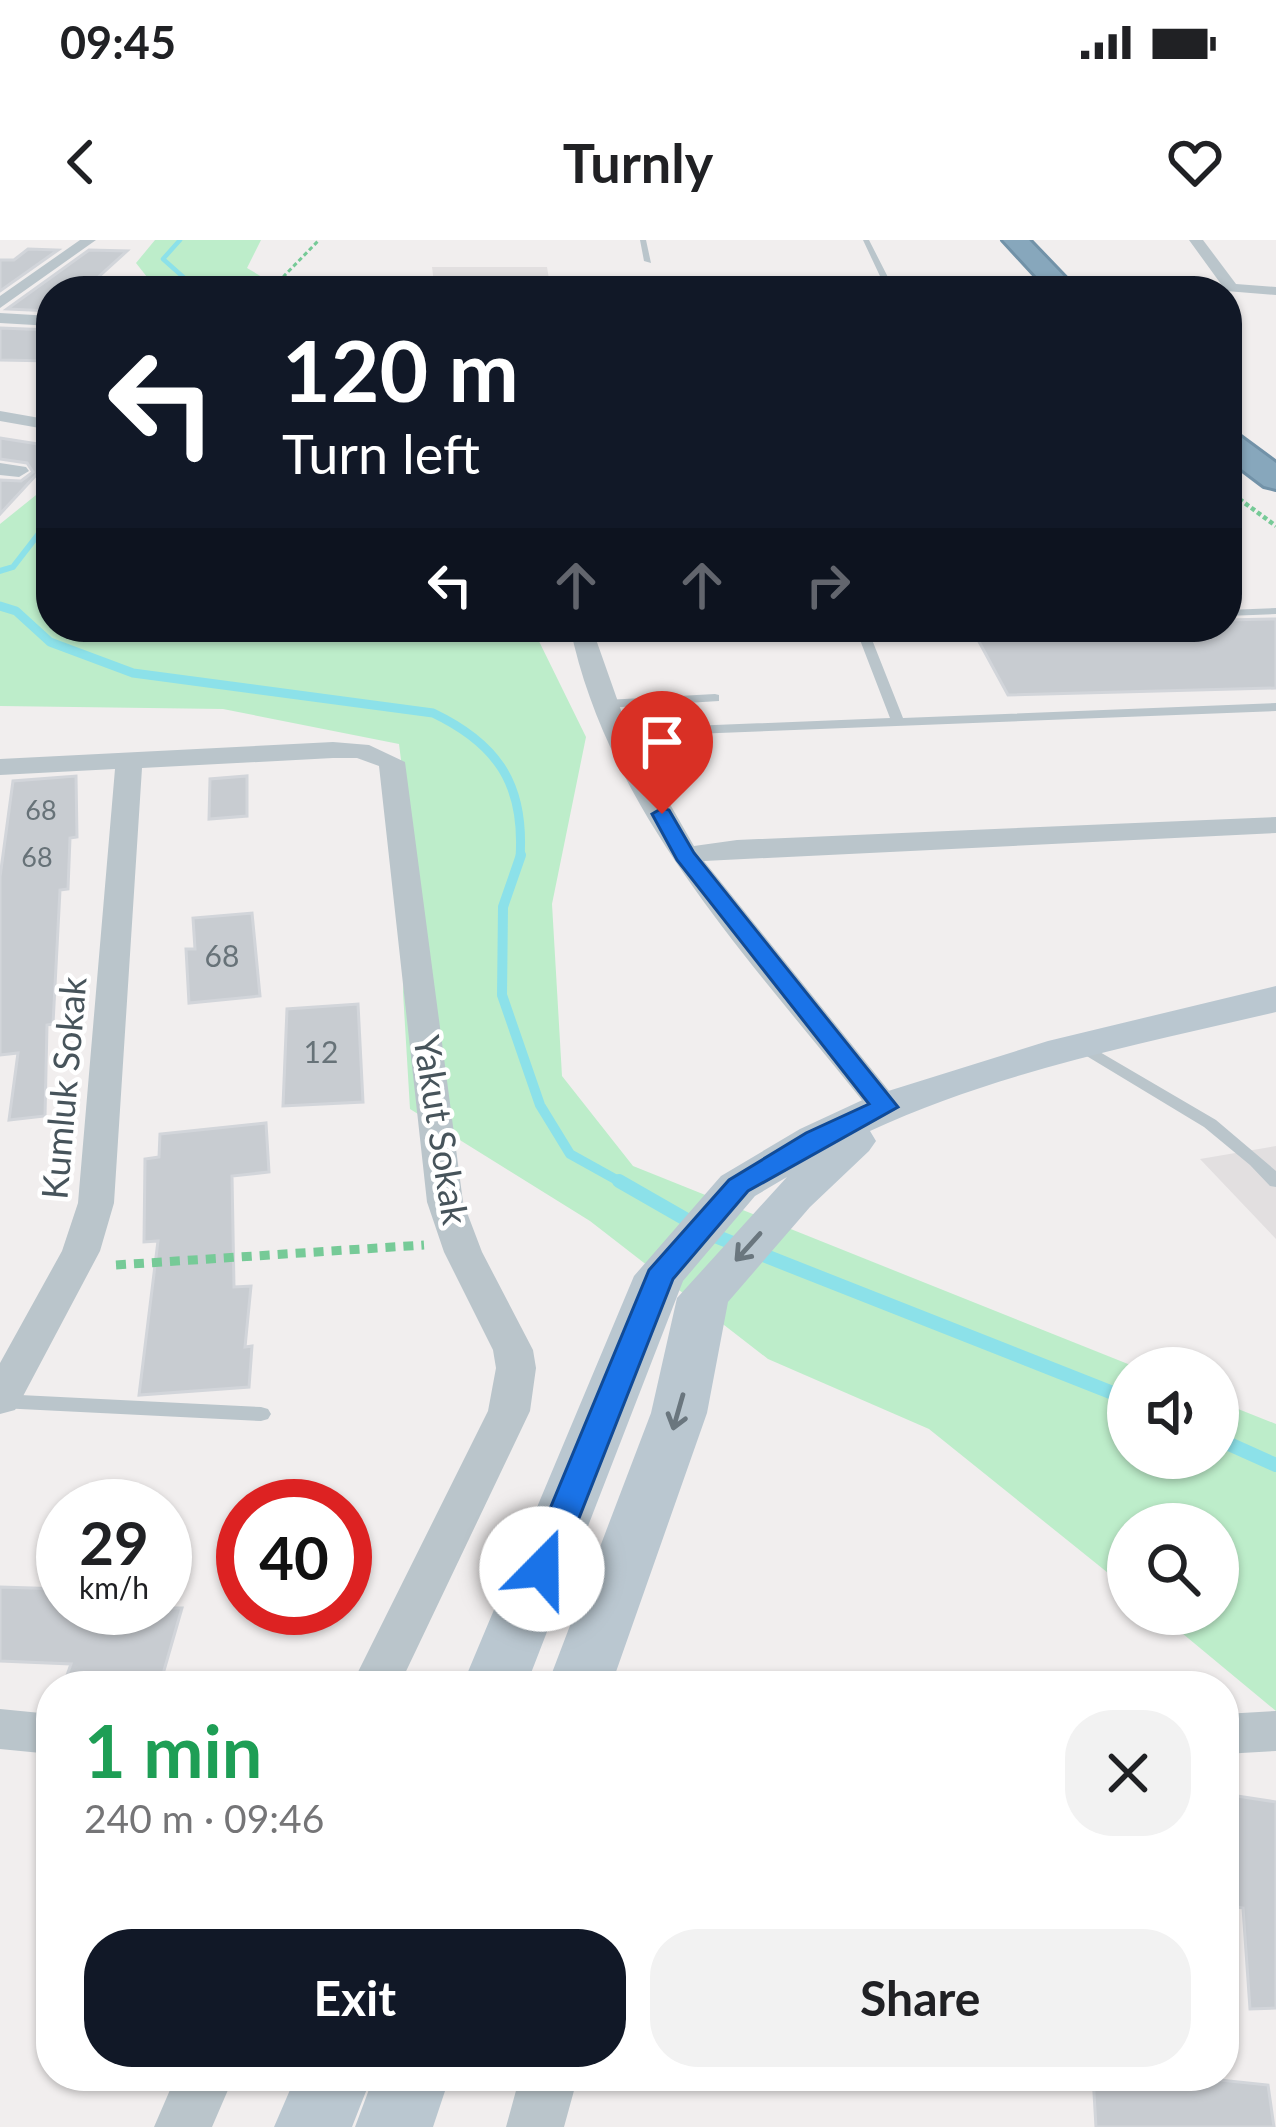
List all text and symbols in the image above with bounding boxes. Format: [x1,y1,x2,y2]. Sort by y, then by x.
text: 09:45 [60,15,176,69]
icon: back [48,129,114,195]
icon: heart [1162,129,1228,195]
text: Turnly [563,130,713,195]
text: 120 m [282,319,519,420]
icon: left [84,324,240,480]
text: Turn left [282,421,480,486]
icon: left [417,552,483,618]
icon: ahead [543,552,609,618]
icon: ahead [669,552,735,618]
icon: right [795,552,861,618]
pin [611,691,713,814]
icon: arrive [629,709,695,775]
house number: 68 [25,793,57,826]
house number: 68 [21,840,53,873]
house number: 68 [205,937,239,973]
street label: Kumluk Sokak [31,974,95,1201]
street label: Yakut Sokak [405,1032,479,1228]
house number: 12 [304,1033,338,1069]
one-way arrow [735,1231,762,1262]
map controls [1107,1347,1239,1635]
button: sound [1107,1347,1239,1479]
one-way arrow [666,1392,688,1430]
speed limit sign: 40 [216,1479,372,1635]
button: search [1107,1503,1239,1635]
text: 29 [79,1506,149,1578]
position arrow [479,1506,605,1632]
text: km/h [79,1569,149,1605]
text: 1 min [84,1707,262,1793]
button: close [1065,1710,1191,1836]
text: 240 m · 09:46 [84,1795,324,1841]
button: Exit [84,1929,626,2067]
button: Share [650,1929,1191,2067]

